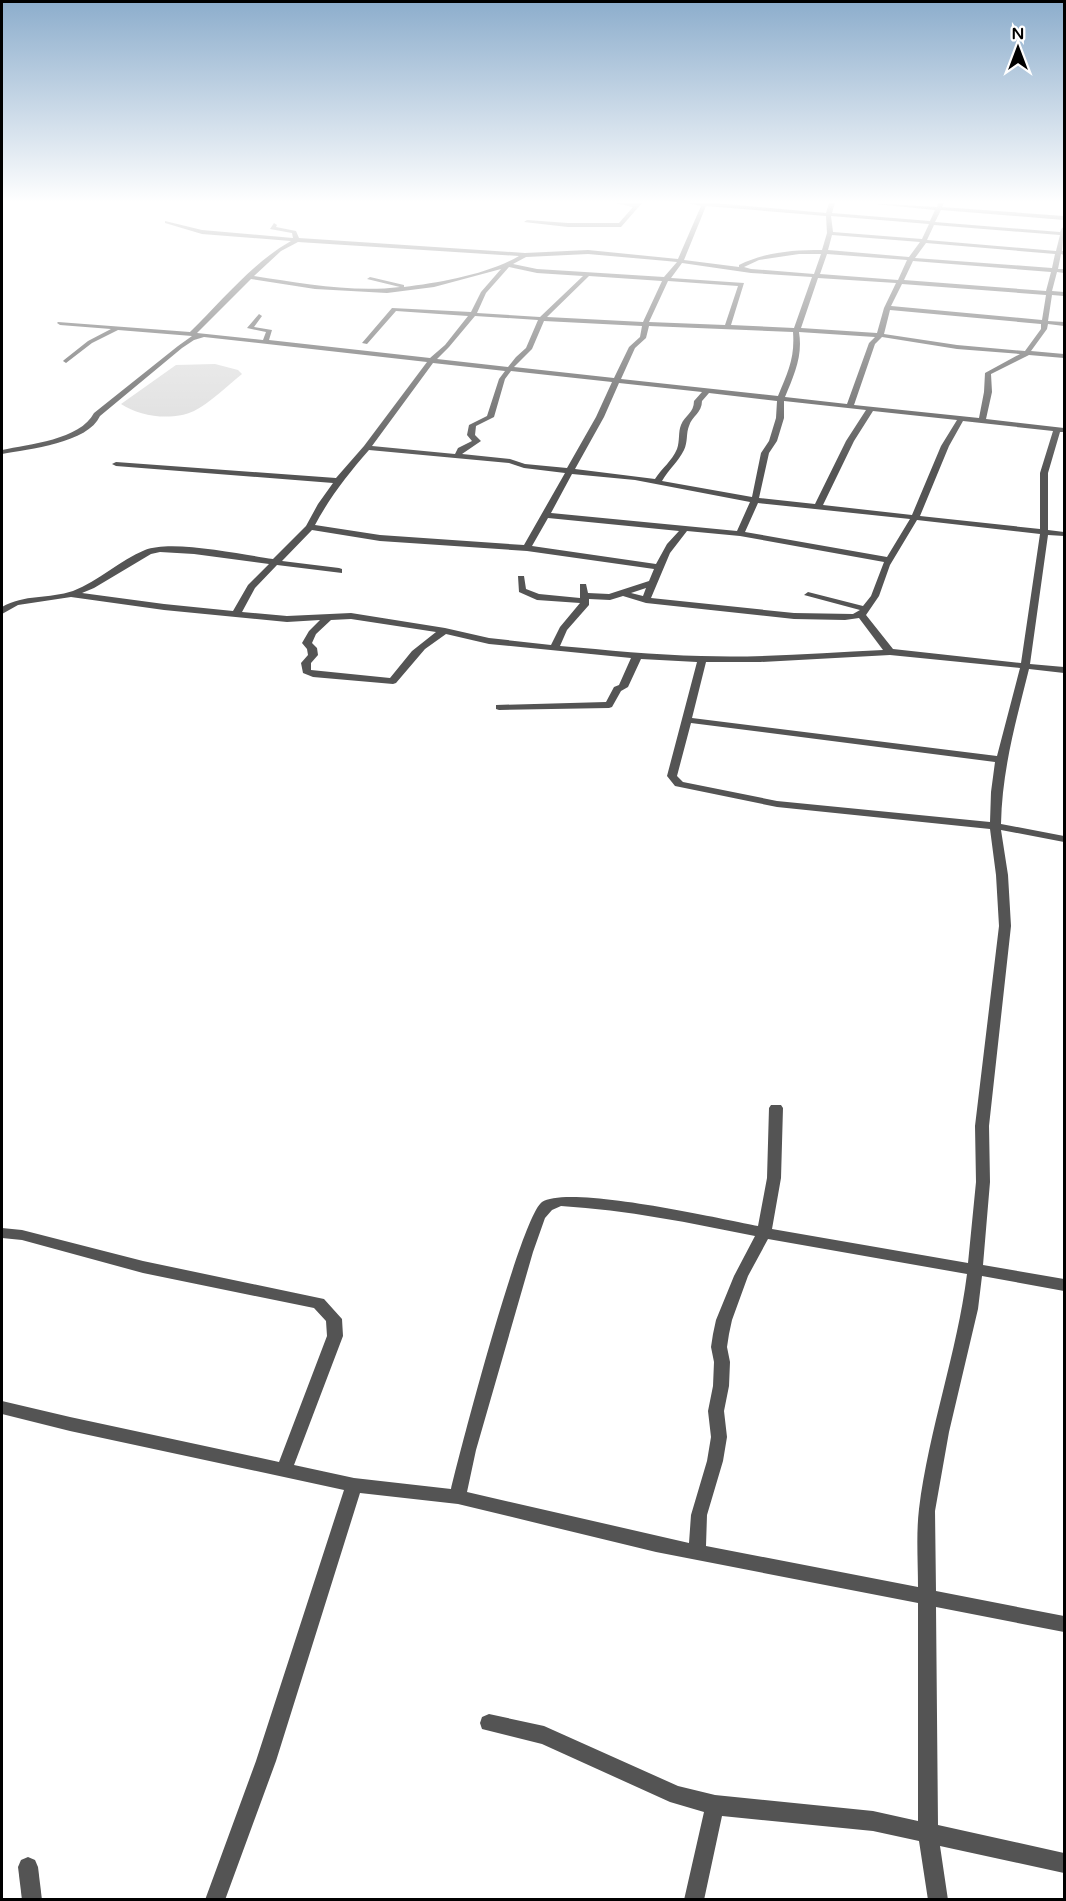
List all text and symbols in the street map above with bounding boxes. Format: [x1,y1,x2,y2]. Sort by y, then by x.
north arrow [988,18,1048,78]
text: N [1012,24,1024,44]

